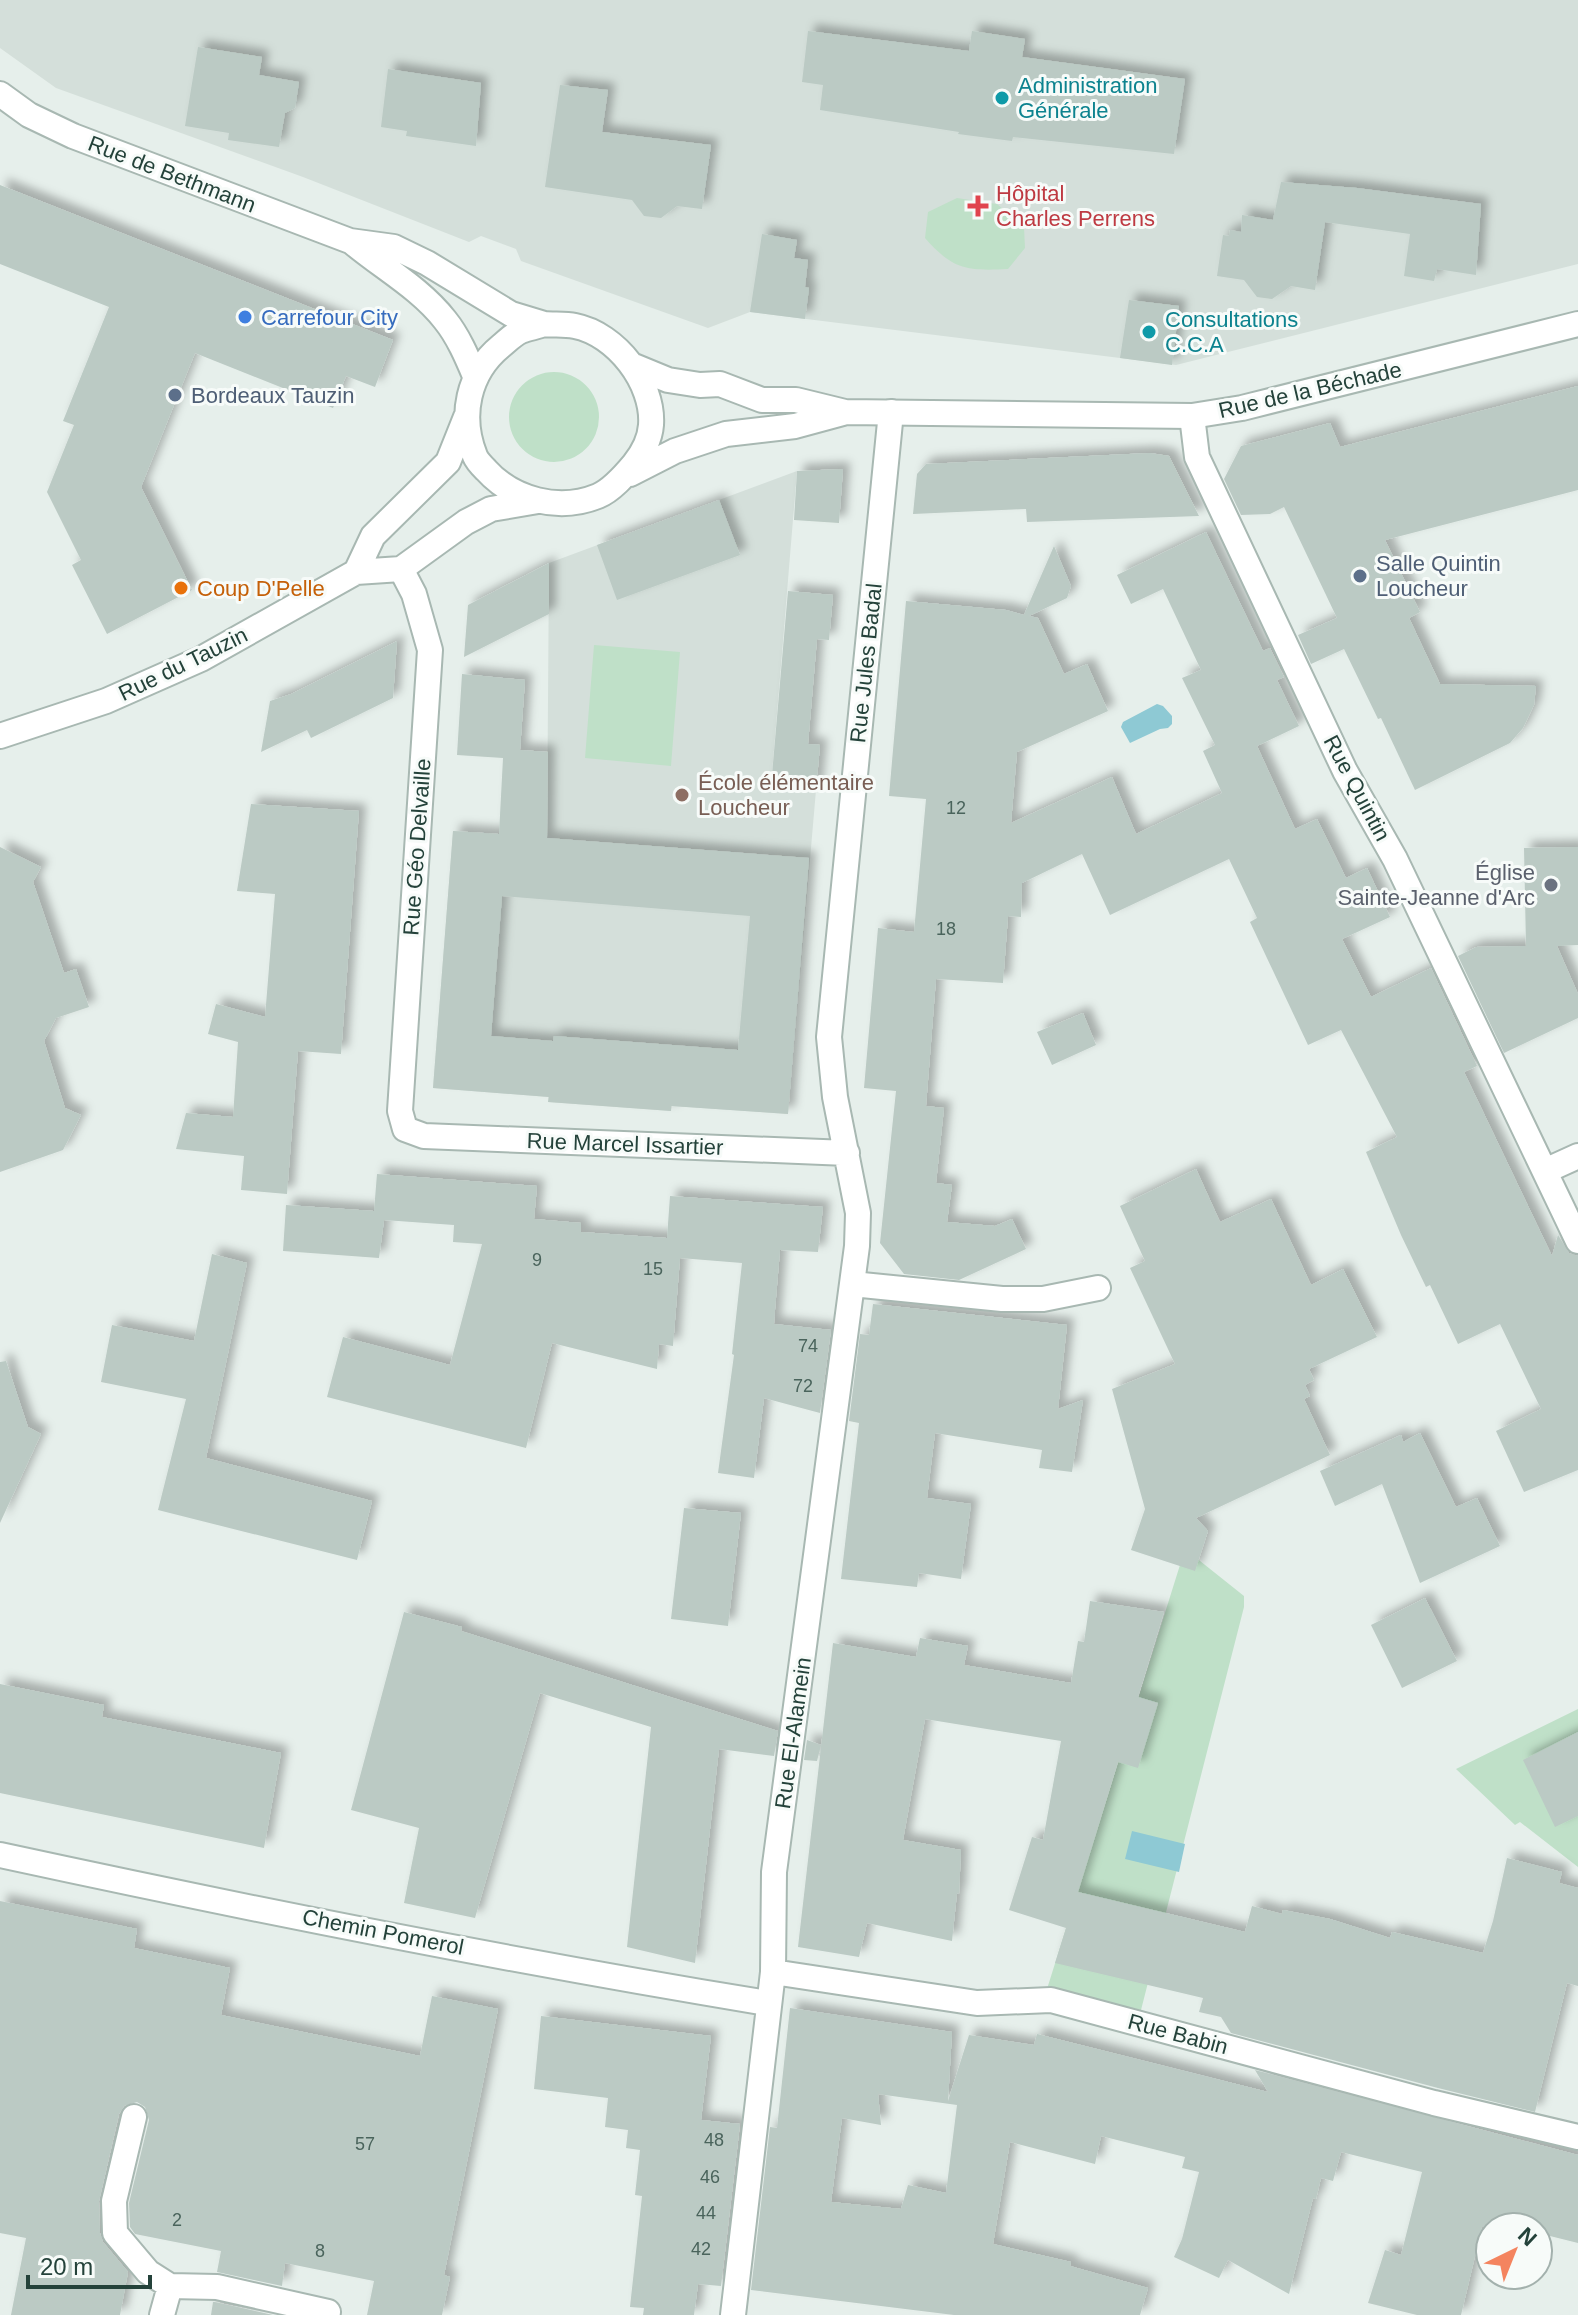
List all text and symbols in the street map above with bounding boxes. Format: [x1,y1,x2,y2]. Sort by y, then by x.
place label: Administration Générale [1018,73,1157,123]
marker: Administration Générale [993,89,1011,107]
street label: Rue de Bethmann [85,131,259,217]
place label: Hôpital Charles Perrens [996,181,1155,231]
marker: Hôpital Charles Perrens [967,195,989,217]
place label: Carrefour City [261,305,398,330]
place label: Consultations C.C.A [1165,307,1298,357]
marker: Carrefour City [236,308,254,326]
marker: Consultations C.C.A [1140,323,1158,341]
street label: Rue de la Béchade [1216,357,1404,423]
place label: Bordeaux Tauzin [191,383,355,408]
marker: Bordeaux Tauzin [166,386,184,404]
place label: Salle Quintin Loucheur [1376,551,1501,601]
marker: Salle Quintin Loucheur [1351,567,1369,585]
place label: Coup D'Pelle [197,576,325,601]
marker: Coup D'Pelle [172,579,190,597]
street label: Rue Jules Badal [845,582,887,744]
street label: Rue du Tauzin [114,622,252,706]
street label: Rue Quintin [1319,731,1395,845]
street label: Rue Géo Delvaille [398,758,436,936]
place label: École élémentaire Loucheur [698,770,874,820]
marker: École élémentaire Loucheur [673,786,691,804]
house number: 12 [946,798,966,818]
place label: Église Sainte-Jeanne d'Arc [1338,860,1535,910]
marker: Église Sainte-Jeanne d'Arc [1542,876,1560,894]
house number: 18 [936,919,956,939]
street label: Rue Marcel Issartier [526,1128,724,1160]
house number: 9 [532,1250,542,1270]
house number: 15 [643,1259,663,1279]
house number: 74 [798,1336,818,1356]
house number: 72 [793,1376,813,1396]
street label: Rue El-Alamein [770,1656,816,1810]
street label: Chemin Pomerol [300,1904,466,1960]
street label: Rue Babin [1125,2009,1231,2059]
house number: 48 [704,2130,724,2150]
house number: 57 [355,2134,375,2154]
house number: 46 [700,2167,720,2187]
house number: 44 [696,2203,716,2223]
house number: 2 [172,2210,182,2230]
north arrow [1474,2211,1554,2291]
text: N [1513,2222,1542,2251]
scale bar [28,2239,150,2289]
house number: 42 [691,2239,711,2259]
house number: 8 [315,2241,325,2261]
text: 20 m [40,2253,93,2280]

